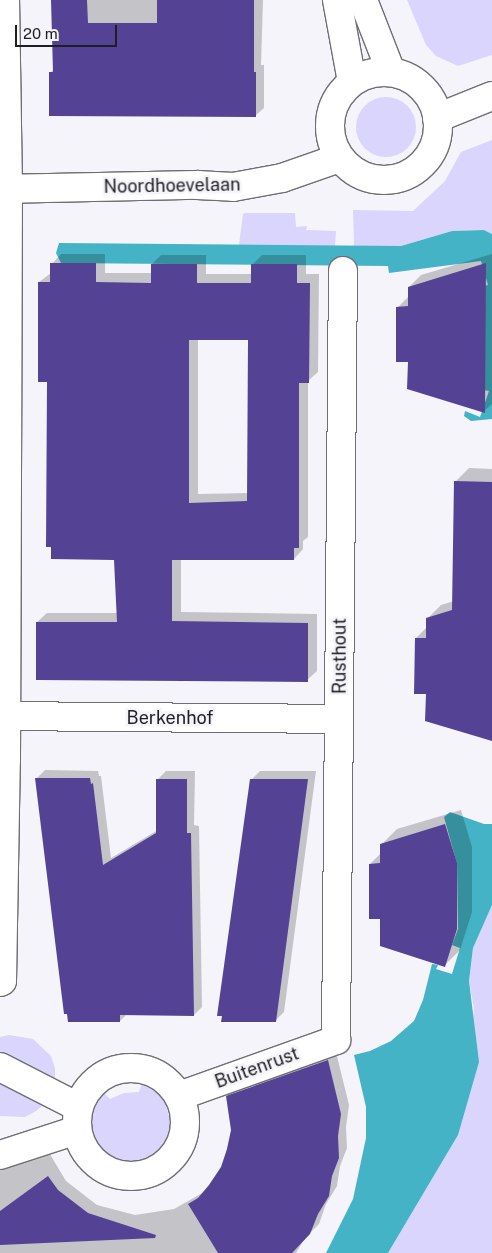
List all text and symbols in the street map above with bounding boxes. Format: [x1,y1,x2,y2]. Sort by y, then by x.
scale bar [18,15,120,47]
text: 20 m [23,25,58,42]
street label: Noordhoevelaan [103,174,241,198]
street label: Rusthout [329,618,351,694]
street label: Berkenhof [127,707,213,729]
street label: Buitenrust [212,1043,302,1093]

